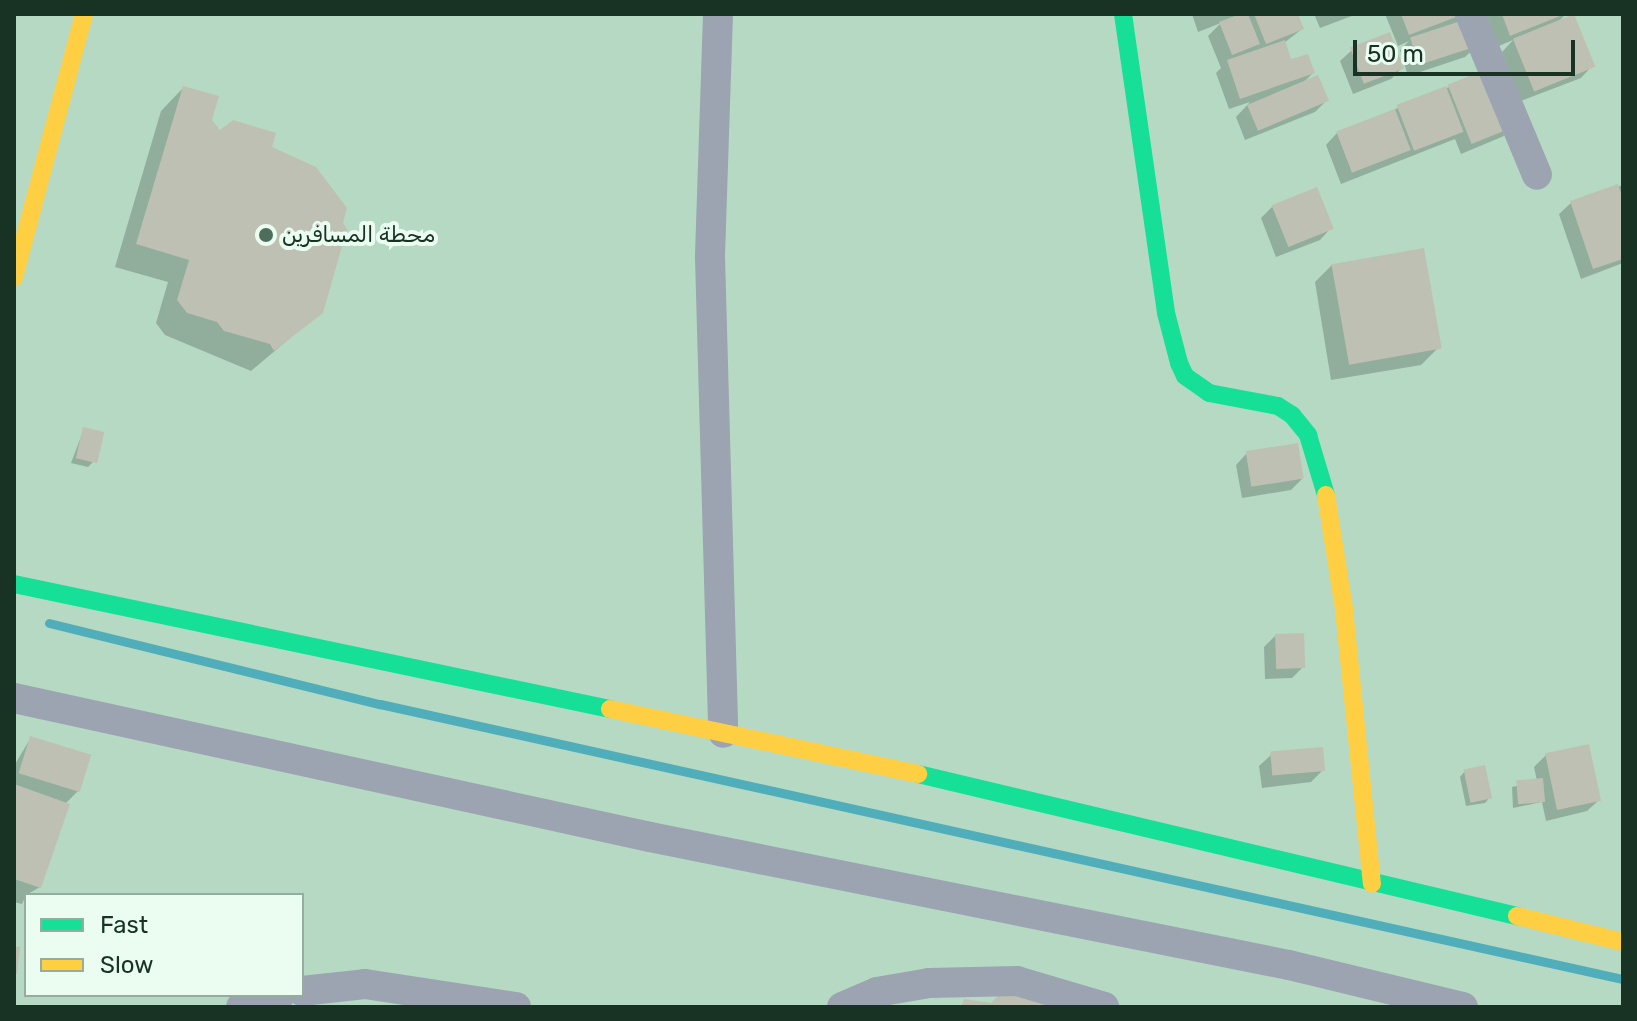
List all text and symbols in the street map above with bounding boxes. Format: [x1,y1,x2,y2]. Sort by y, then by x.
scale bar [1357,24,1579,74]
text: 50 m [1367,40,1424,68]
place label: محطة المسافرين [282,222,435,248]
marker: محطة المسافرين [257,226,275,244]
legend [24,893,304,997]
text: Fast [100,911,148,939]
text: Slow [100,951,153,979]

